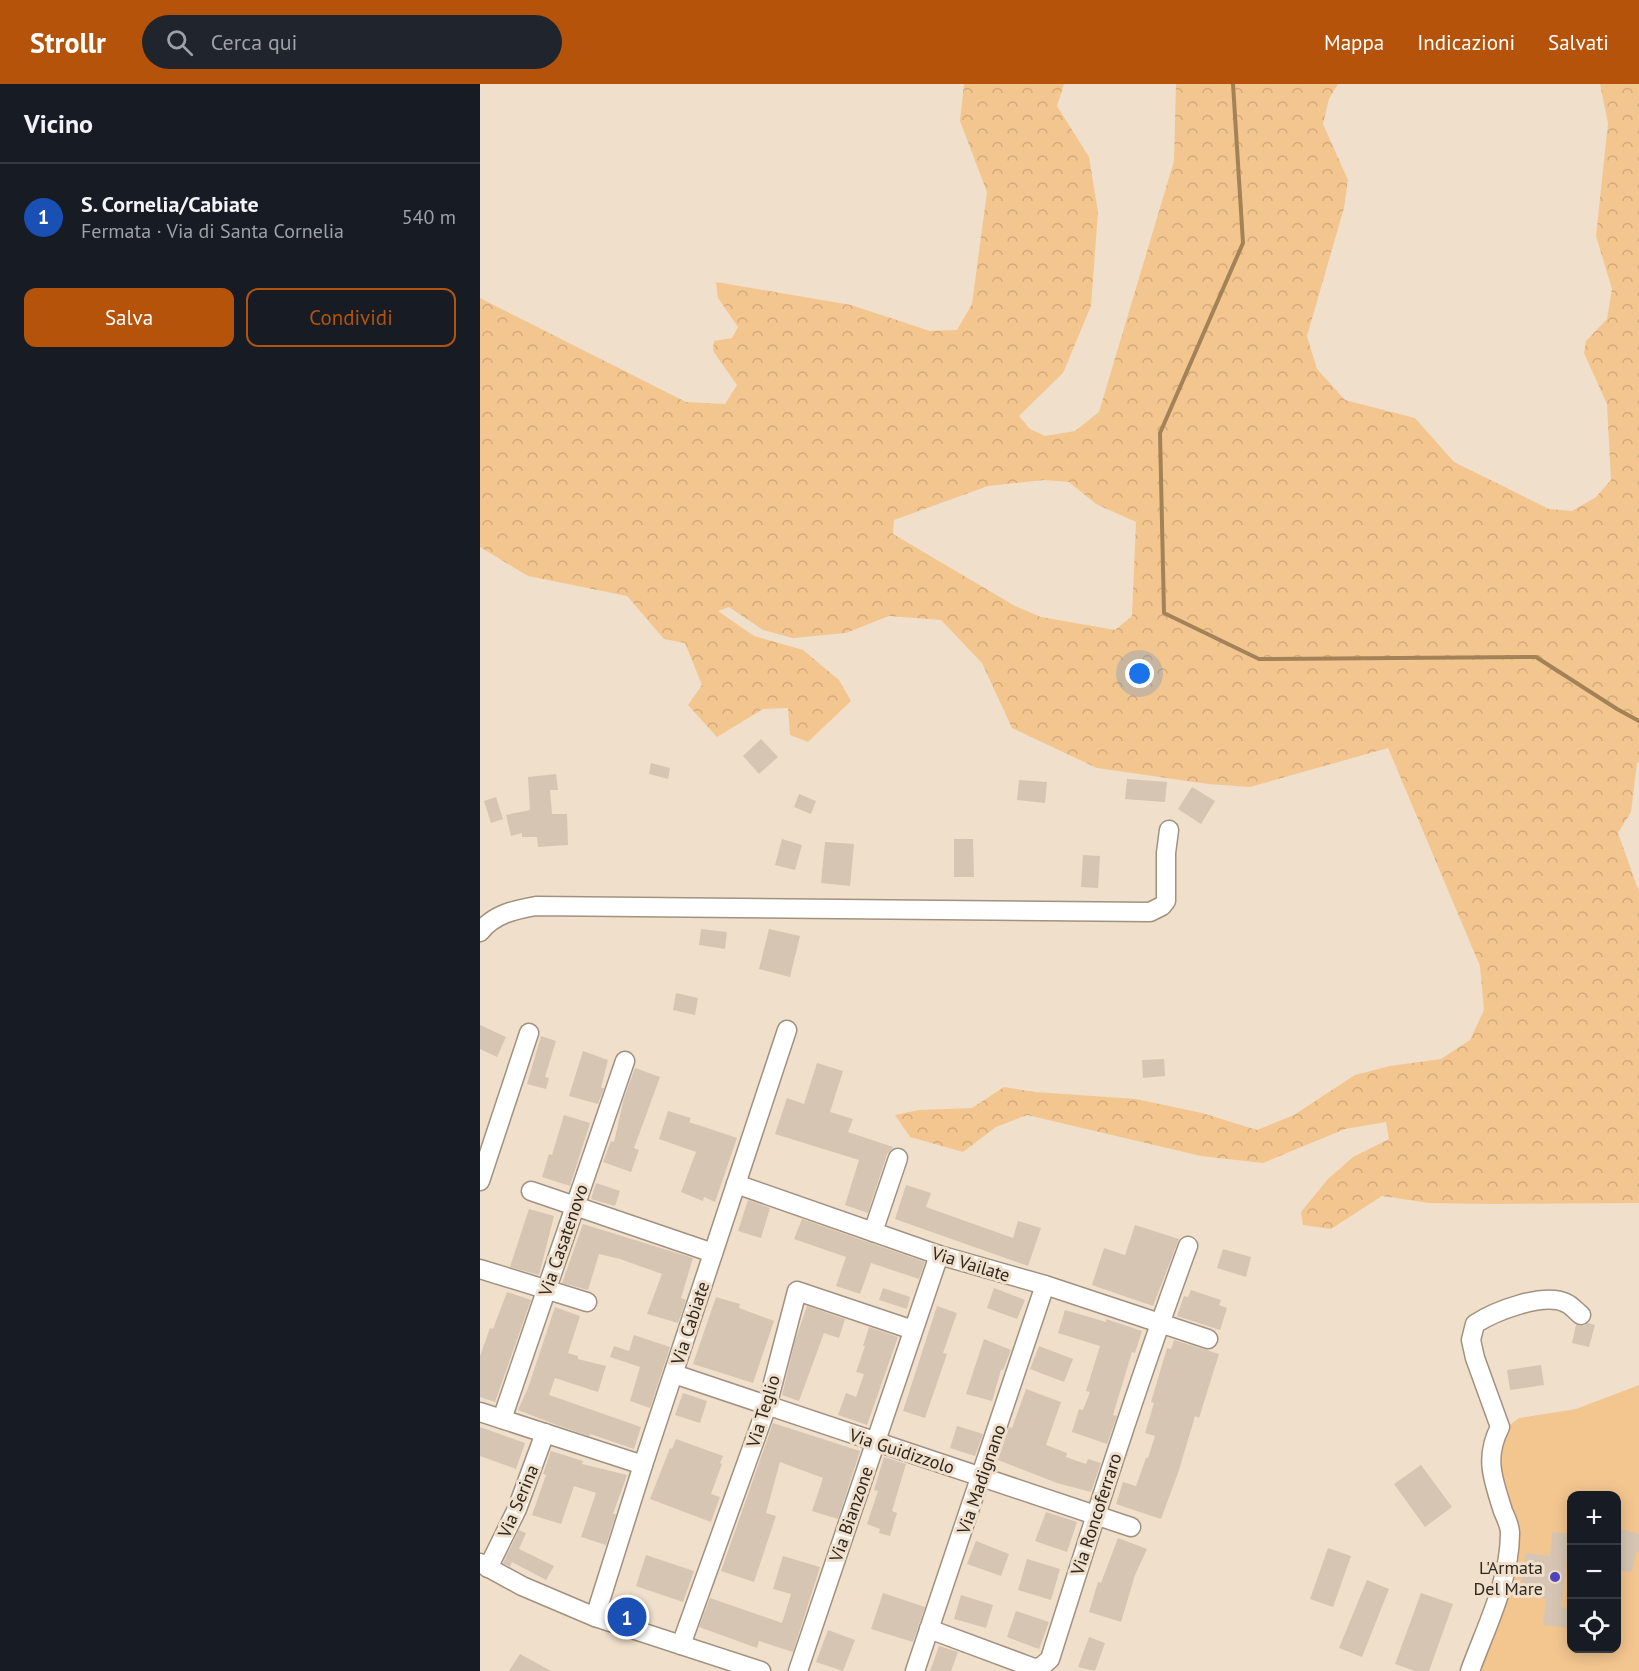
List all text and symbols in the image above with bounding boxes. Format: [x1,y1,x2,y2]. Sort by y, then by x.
search box [142,15,562,69]
text: Strollr [30,24,106,61]
icon: search [163,26,196,59]
text: Cerca qui [211,28,298,56]
text: Mappa [1324,29,1384,56]
text: Indicazioni [1417,29,1515,56]
text: Salvati [1548,29,1609,56]
text: Vicino [24,107,93,140]
text: S. Cornelia/Cabiate [81,190,259,218]
text: 1 [38,204,49,230]
text: 540 m [402,204,456,230]
text: Fermata · Via di Santa Cornelia [81,218,344,244]
button: Salva [24,288,234,347]
button: Condividi [246,288,456,347]
your location [1125,659,1154,688]
street label: Via Casatenovo [533,1181,593,1300]
street label: Via Vailate [928,1241,1013,1287]
street label: Via Cabiate [665,1278,714,1368]
street label: Via Teglio [741,1372,785,1451]
street label: Via Madignano [951,1421,1010,1538]
street label: Via Guidizzolo [846,1423,957,1479]
street label: Via Roncoferraro [1065,1450,1127,1579]
street label: Via Serina [492,1461,544,1542]
street label: Via Bianzone [824,1463,878,1566]
map controls [1567,1491,1621,1653]
button: + [1567,1491,1621,1545]
button: − [1567,1545,1621,1599]
place label: L'Armata Del Mare [1474,1556,1543,1600]
marker: L'Armata Del Mare [1548,1570,1562,1584]
pin: 1 [608,1594,646,1640]
button: locate [1567,1599,1621,1653]

